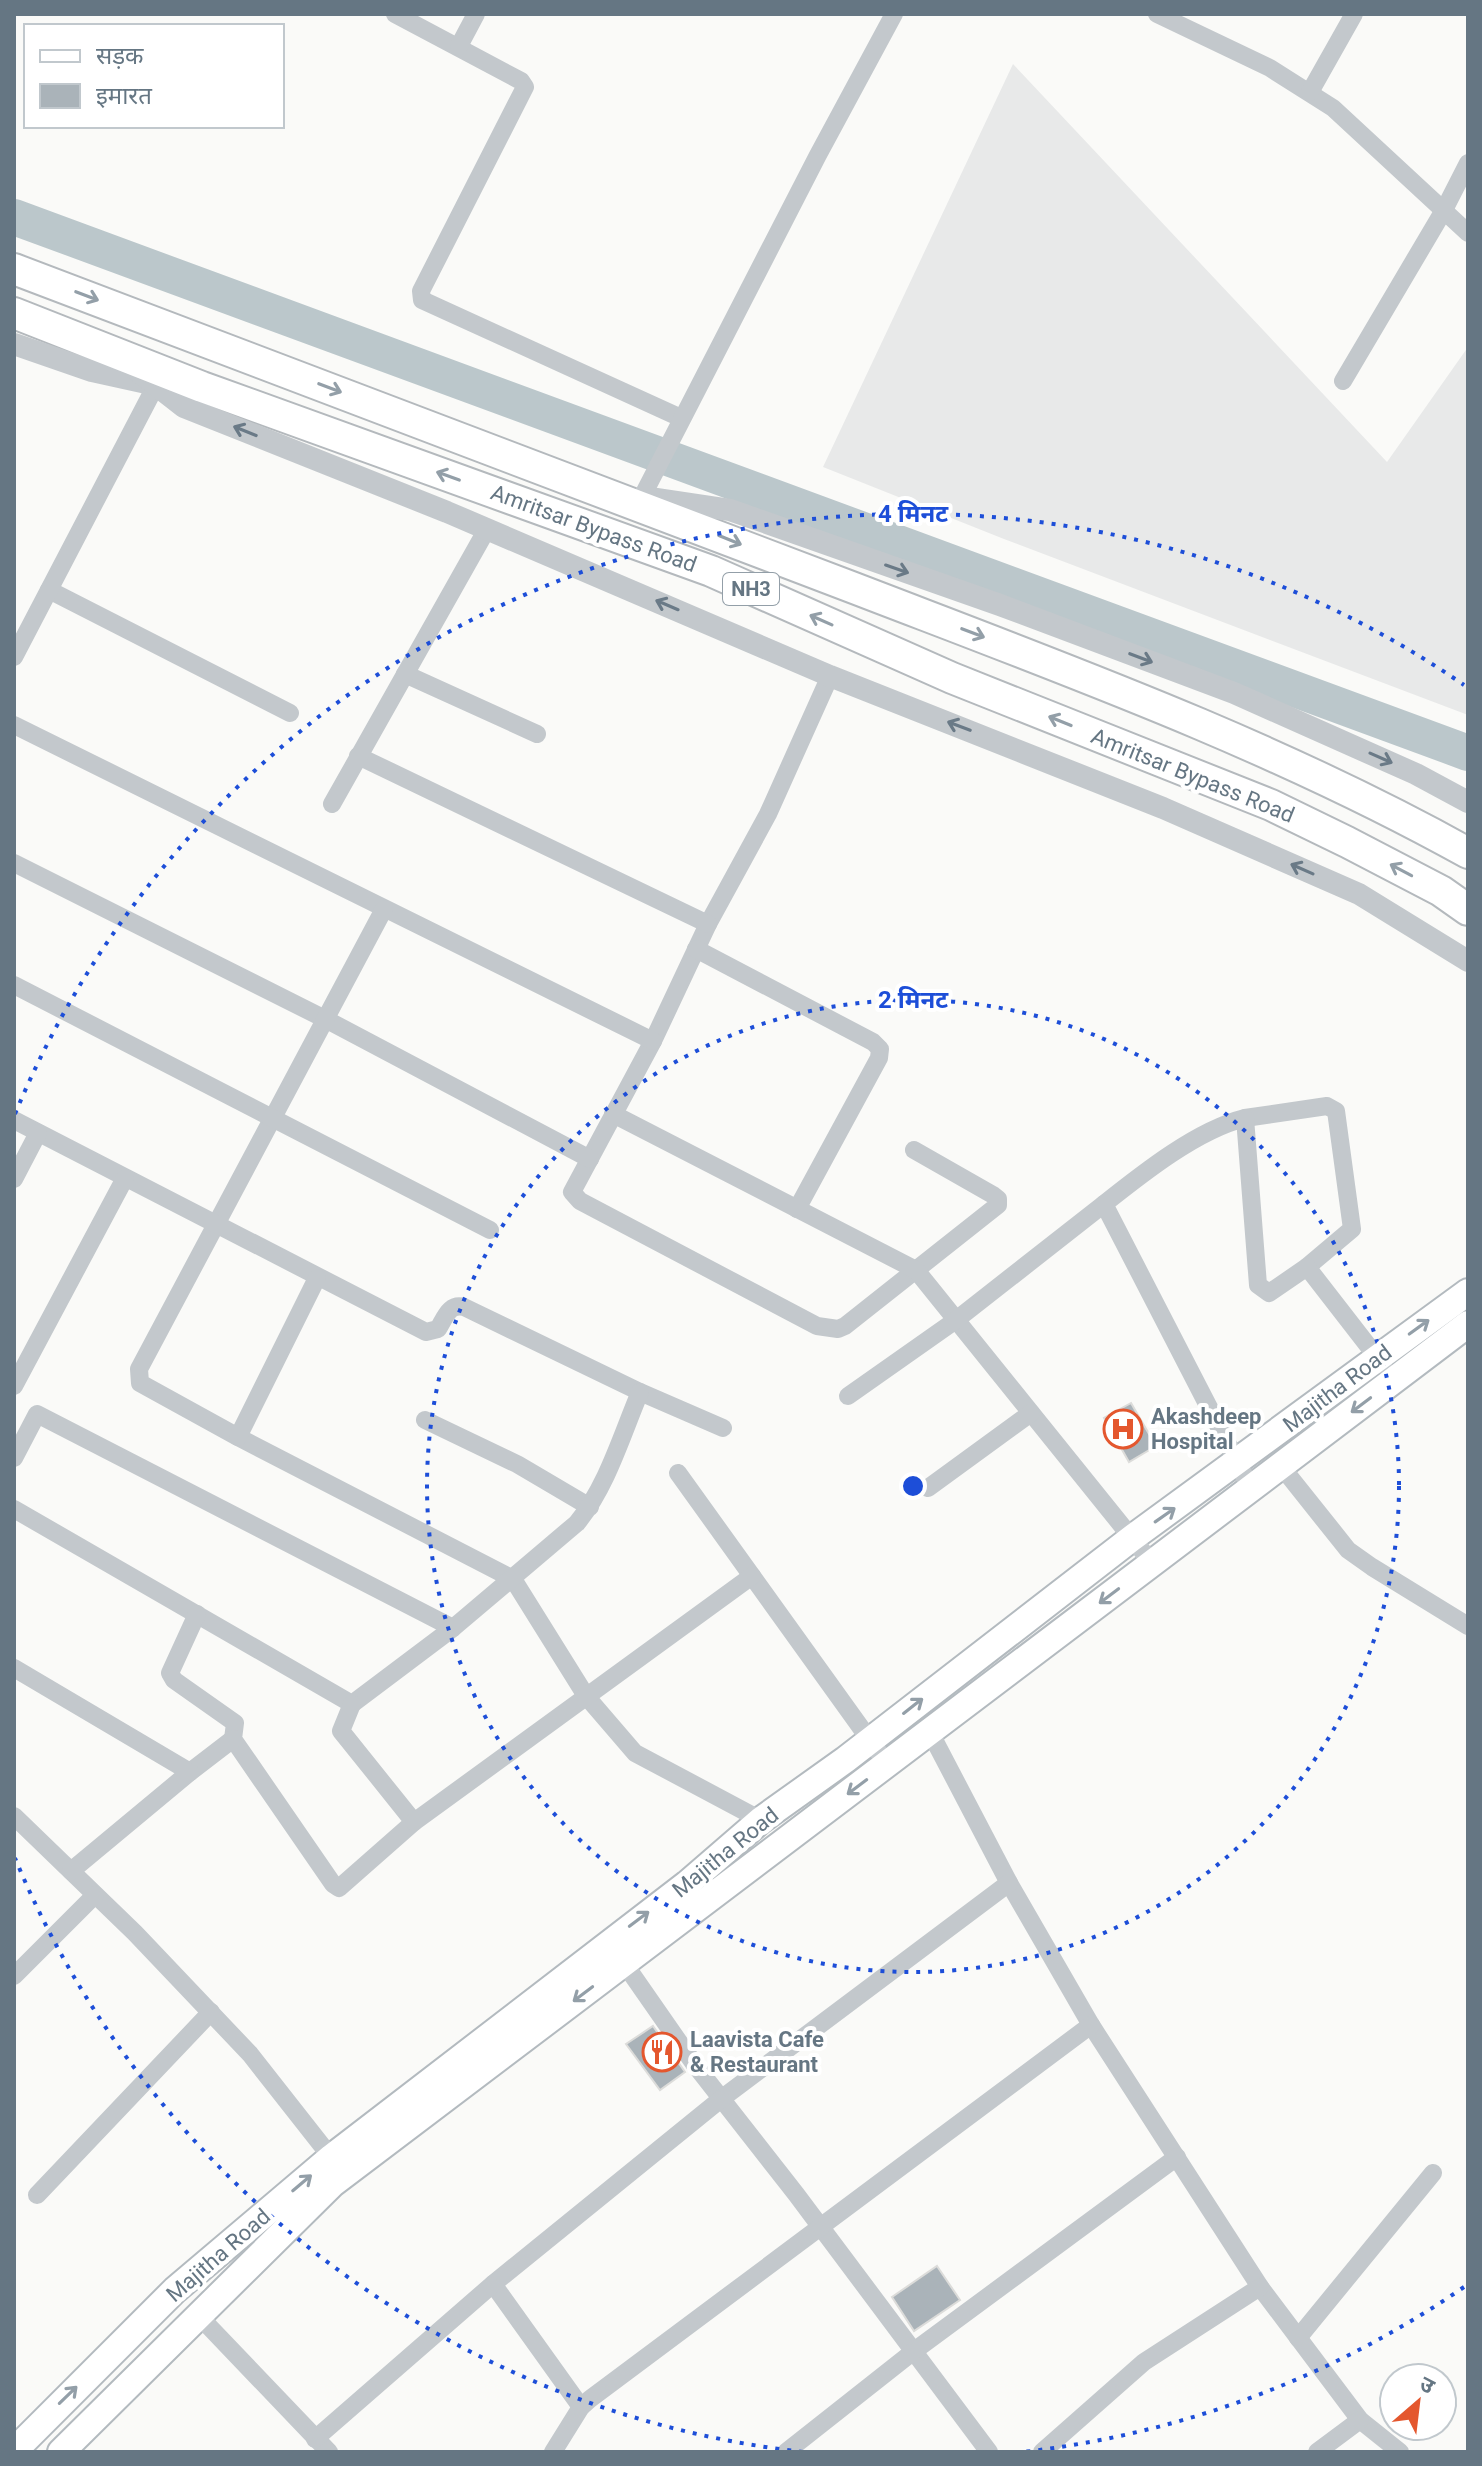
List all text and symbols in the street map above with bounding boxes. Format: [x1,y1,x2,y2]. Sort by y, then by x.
legend [24,24,284,128]
text: सड़क [96,42,144,70]
text: इमारत [96,82,153,110]
one-way arrow [74,290,99,304]
one-way arrow [317,382,342,396]
one-way arrow [233,423,258,437]
one-way arrow [436,468,461,482]
street label: Amritsar Bypass Road [488,480,700,577]
text: 4 मिनट [878,500,949,528]
one-way arrow [717,534,742,548]
one-way arrow [884,562,909,577]
road number: NH3 [723,573,779,605]
one-way arrow [655,597,680,612]
one-way arrow [809,612,833,627]
one-way arrow [960,627,985,641]
one-way arrow [1128,652,1153,666]
one-way arrow [1048,713,1073,728]
one-way arrow [947,718,971,732]
street label: Amritsar Bypass Road [1088,723,1298,828]
one-way arrow [1368,752,1393,767]
one-way arrow [1290,861,1314,876]
one-way arrow [1389,862,1413,878]
text: 2 मिनट [878,986,949,1014]
one-way arrow [1408,1319,1429,1336]
street label: Majitha Road [1278,1340,1396,1437]
one-way arrow [1351,1397,1372,1414]
place label: Akashdeep Hospital [1151,1404,1261,1454]
hospital icon: Akashdeep Hospital [1102,1408,1144,1450]
centre of rings [899,1472,927,1500]
one-way arrow [1153,1507,1175,1523]
one-way arrow [1099,1587,1120,1604]
one-way arrow [902,1697,923,1715]
one-way arrow [847,1778,868,1795]
street label: Majitha Road [667,1802,783,1903]
one-way arrow [628,1911,649,1928]
one-way arrow [573,1986,594,2003]
place label: Laavista Cafe & Restaurant [690,2027,824,2077]
restaurant icon: Laavista Cafe & Restaurant [641,2031,683,2073]
one-way arrow [292,2174,312,2192]
street label: Majitha Road [161,2204,275,2307]
north arrow [1378,2362,1458,2442]
text: उ [1416,2371,1440,2399]
one-way arrow [58,2386,77,2405]

